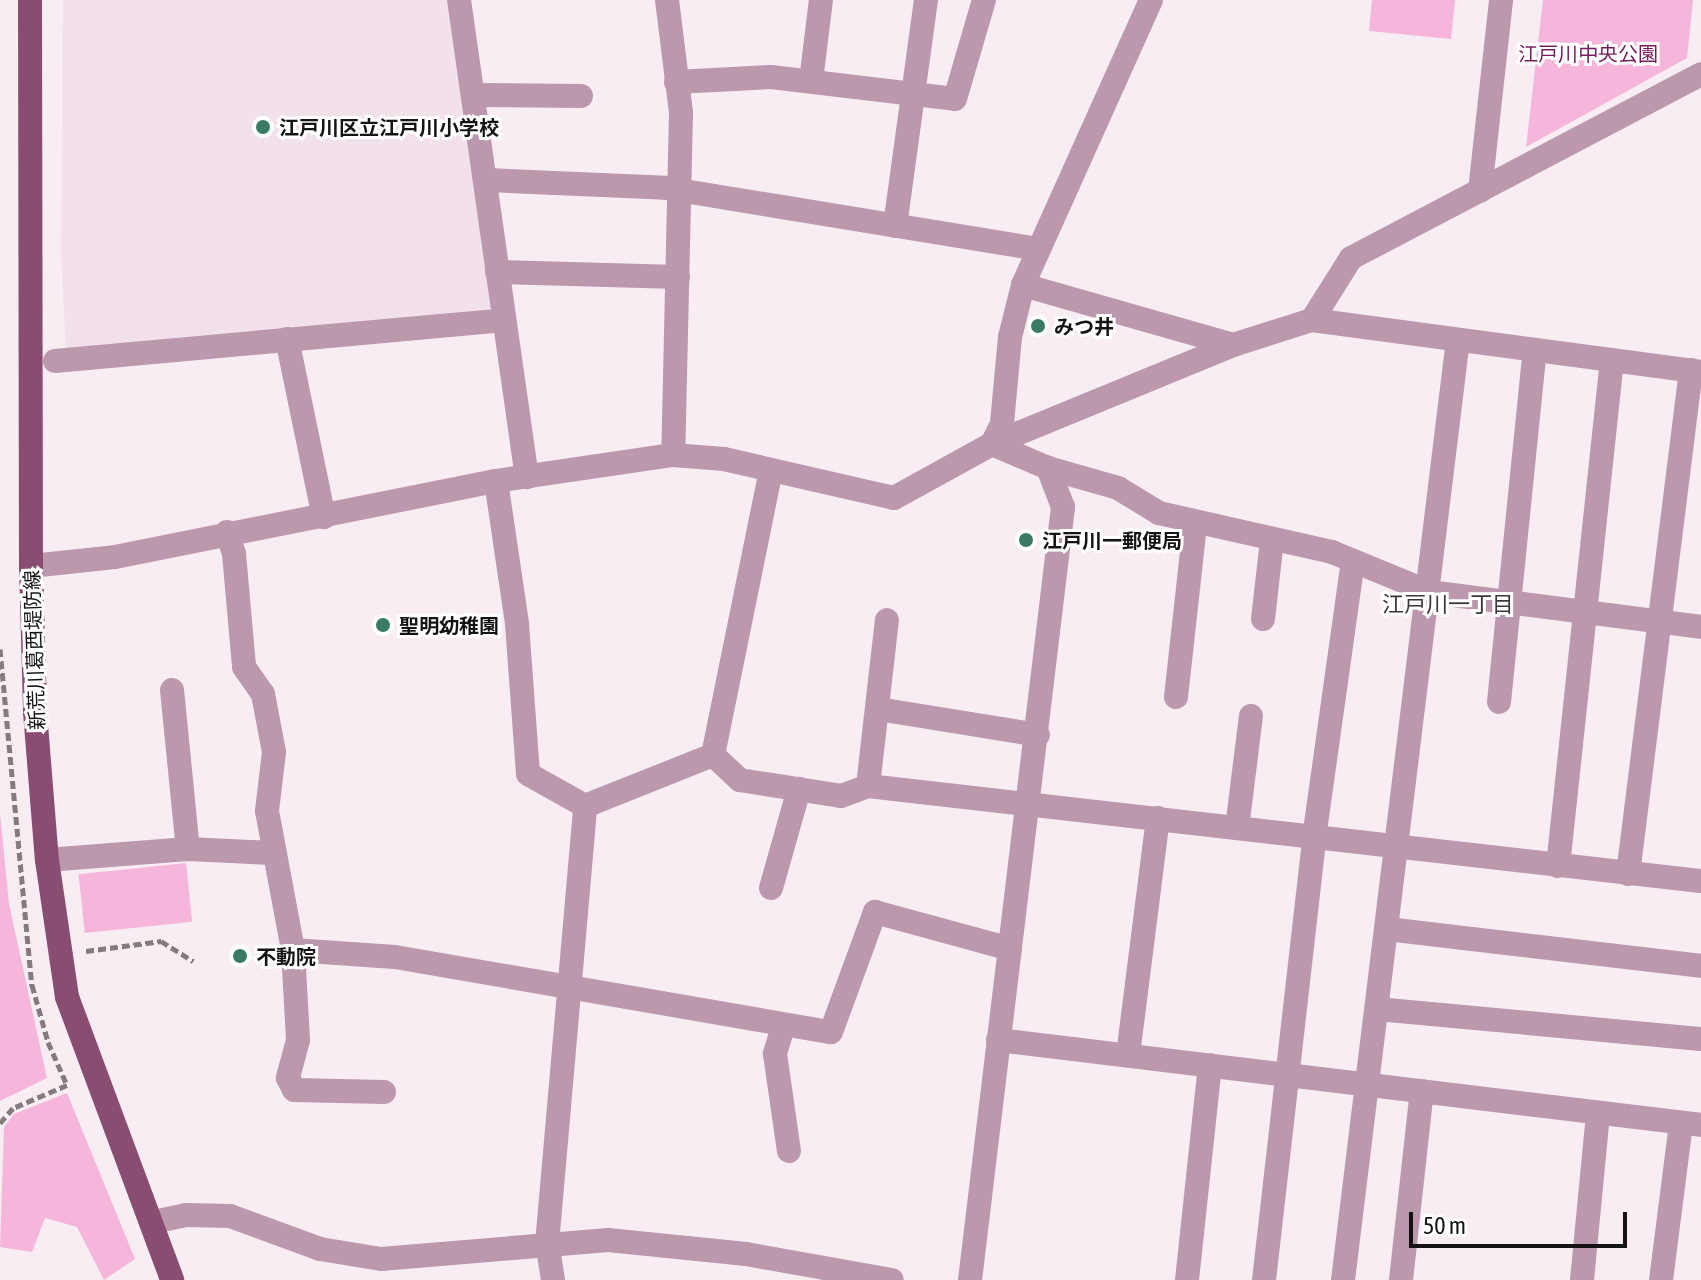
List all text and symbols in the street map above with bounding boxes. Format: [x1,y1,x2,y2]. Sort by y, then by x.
park label: 江戸川中央公園 [1518,41,1658,65]
place label: 江戸川区立江戸川小学校 [279,115,499,139]
marker: 江戸川区立江戸川小学校 [254,118,272,136]
place label: みつ井 [1054,314,1114,338]
marker: みつ井 [1029,317,1047,335]
place label: 江戸川一郵便局 [1042,528,1182,552]
marker: 江戸川一郵便局 [1017,531,1035,549]
street label: 新荒川葛西堤防線 [19,570,49,730]
district label: 江戸川一丁目 [1382,592,1514,618]
place label: 聖明幼稚園 [399,613,499,637]
marker: 聖明幼稚園 [374,616,392,634]
place label: 不動院 [256,944,316,968]
marker: 不動院 [231,947,249,965]
scale bar [1413,1196,1631,1246]
text: 50 m [1423,1212,1466,1239]

